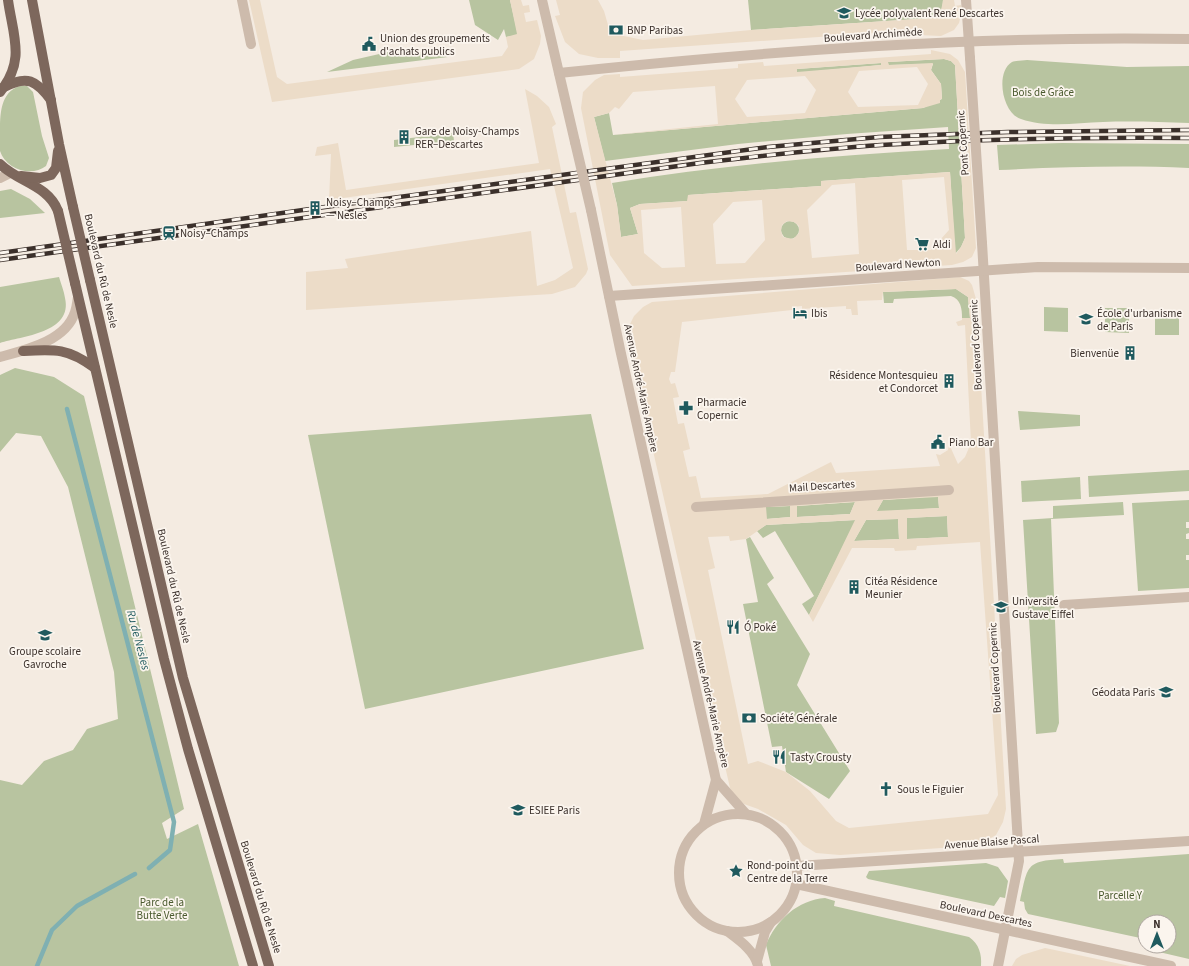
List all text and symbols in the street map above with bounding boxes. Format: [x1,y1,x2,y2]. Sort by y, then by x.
school or university icon: Lycée polyvalent René Descartes [836,5,852,21]
place label: Lycée polyvalent René Descartes [855,6,1004,21]
bank icon: BNP Paribas [608,22,624,38]
place label: BNP Paribas [627,23,683,38]
street label: Boulevard Archimède [823,24,923,46]
place label: Union des groupements d'achats publics [380,31,490,59]
public building icon: Union des groupements d'achats publics [361,36,377,52]
park label: Bois de Grâce [1012,85,1074,100]
street label: Pont Copernic [953,110,973,176]
place label: Gare de Noisy-Champs RER–Descartes [415,124,519,152]
building icon: Gare de Noisy-Champs RER–Descartes [396,129,412,145]
place label: Noisy–Champs — Nesles [326,195,395,223]
building icon: Noisy–Champs — Nesles [307,200,323,216]
street label: Boulevard du Rû de Nesle [81,212,122,330]
station icon: Noisy–Champs [161,225,177,241]
place label: Noisy–Champs [180,226,249,241]
supermarket icon: Aldi [914,236,930,252]
place label: Aldi [933,237,951,252]
street label: Boulevard Newton [855,255,941,275]
street label: Boulevard Copernic [966,299,986,391]
hotel icon: Ibis [792,305,808,321]
place label: Ibis [811,306,828,321]
place label: École d'urbanisme de Paris [1097,306,1182,334]
school or university icon: École d'urbanisme de Paris [1078,311,1094,327]
street label: Avenue André-Marie Ampère [620,323,662,454]
building icon: Bienvenüe [1122,345,1138,361]
place label: Bienvenüe [1070,346,1120,361]
place label: Résidence Montesquieu et Condorcet [829,368,938,396]
building icon: Résidence Montesquieu et Condorcet [941,373,957,389]
place label: Pharmacie Copernic [697,395,747,423]
pharmacy icon: Pharmacie Copernic [678,400,694,416]
public building icon: Piano Bar [930,434,946,450]
place label: Piano Bar [949,435,994,450]
street label: Mail Descartes [789,476,856,496]
street label: Boulevard du Rû de Nesle [154,527,195,645]
place label: Citéa Résidence Meunier [865,574,938,602]
building icon: Citéa Résidence Meunier [846,579,862,595]
place label: Université Gustave Eiffel [1012,594,1074,622]
school or university icon: Université Gustave Eiffel [993,599,1009,615]
water label: Ru de Nesles [122,608,154,672]
restaurant icon: Ó Poké [725,619,741,635]
place label: Ó Poké [744,620,777,635]
street label: Boulevard Copernic [985,622,1005,714]
school or university icon: Groupe scolaire Gavroche [37,627,53,643]
street label: Avenue André-Marie Ampère [689,639,733,770]
place label: Groupe scolaire Gavroche [9,644,81,672]
school or university icon: Géodata Paris [1158,684,1174,700]
place label: Géodata Paris [1092,685,1155,700]
bank icon: Société Générale [741,710,757,726]
place label: Société Générale [760,711,838,726]
restaurant icon: Tasty Crousty [771,749,787,765]
place label: Tasty Crousty [790,750,851,765]
church icon: Sous le Figuier [878,781,894,797]
place label: Sous le Figuier [897,782,964,797]
school or university icon: ESIEE Paris [510,802,526,818]
place label: ESIEE Paris [529,803,580,818]
street label: Avenue Blaise Pascal [944,831,1040,853]
street label: Boulevard du Rû de Nesle [237,839,285,956]
place label: Rond-point du Centre de la Terre [747,858,828,886]
place icon: Rond-point du Centre de la Terre [728,863,744,879]
park label: Parcelle Y [1098,888,1143,903]
park label: Parc de la Butte Verte [137,895,188,923]
street label: Boulevard Descartes [938,897,1034,931]
north arrow [1137,914,1177,954]
text: N [1153,917,1161,932]

